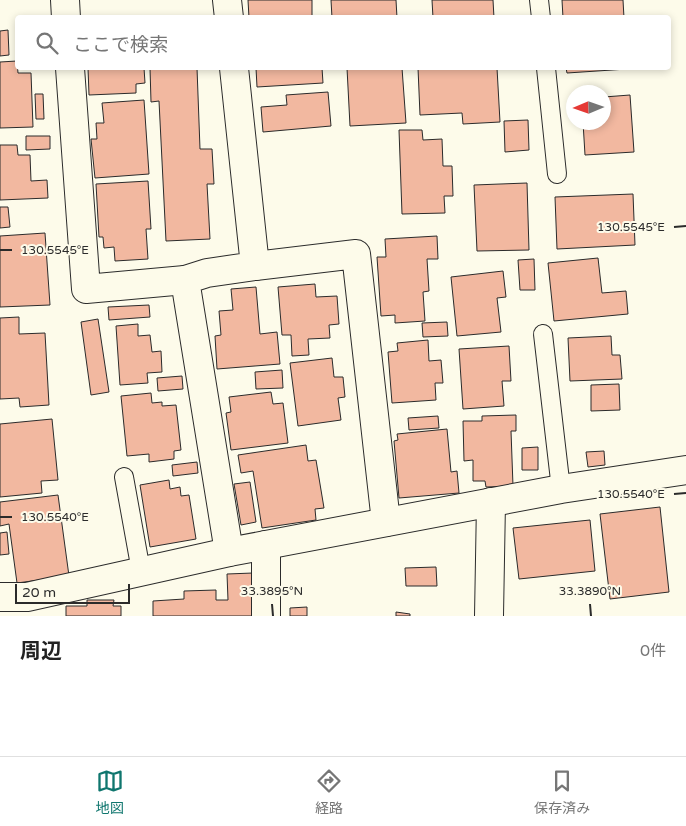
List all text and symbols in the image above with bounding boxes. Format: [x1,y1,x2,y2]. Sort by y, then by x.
search box [15,15,671,70]
icon: search [33,29,61,57]
text: ここで検索 [73,34,168,56]
north arrow [566,85,611,130]
text: 130.5545°E [597,220,665,234]
text: 130.5545°E [21,243,89,257]
text: 130.5540°E [597,487,665,501]
text: 130.5540°E [21,510,89,524]
scale bar [15,581,130,604]
text: 20 m [22,584,56,601]
text: 33.3895°N [241,584,303,598]
text: 33.3890°N [559,584,621,598]
text: 周辺 [20,639,62,664]
text: 0件 [640,641,666,661]
tab: 地図 [96,767,124,817]
tab: 経路 [315,767,343,817]
tab: 保存済み [534,767,590,817]

